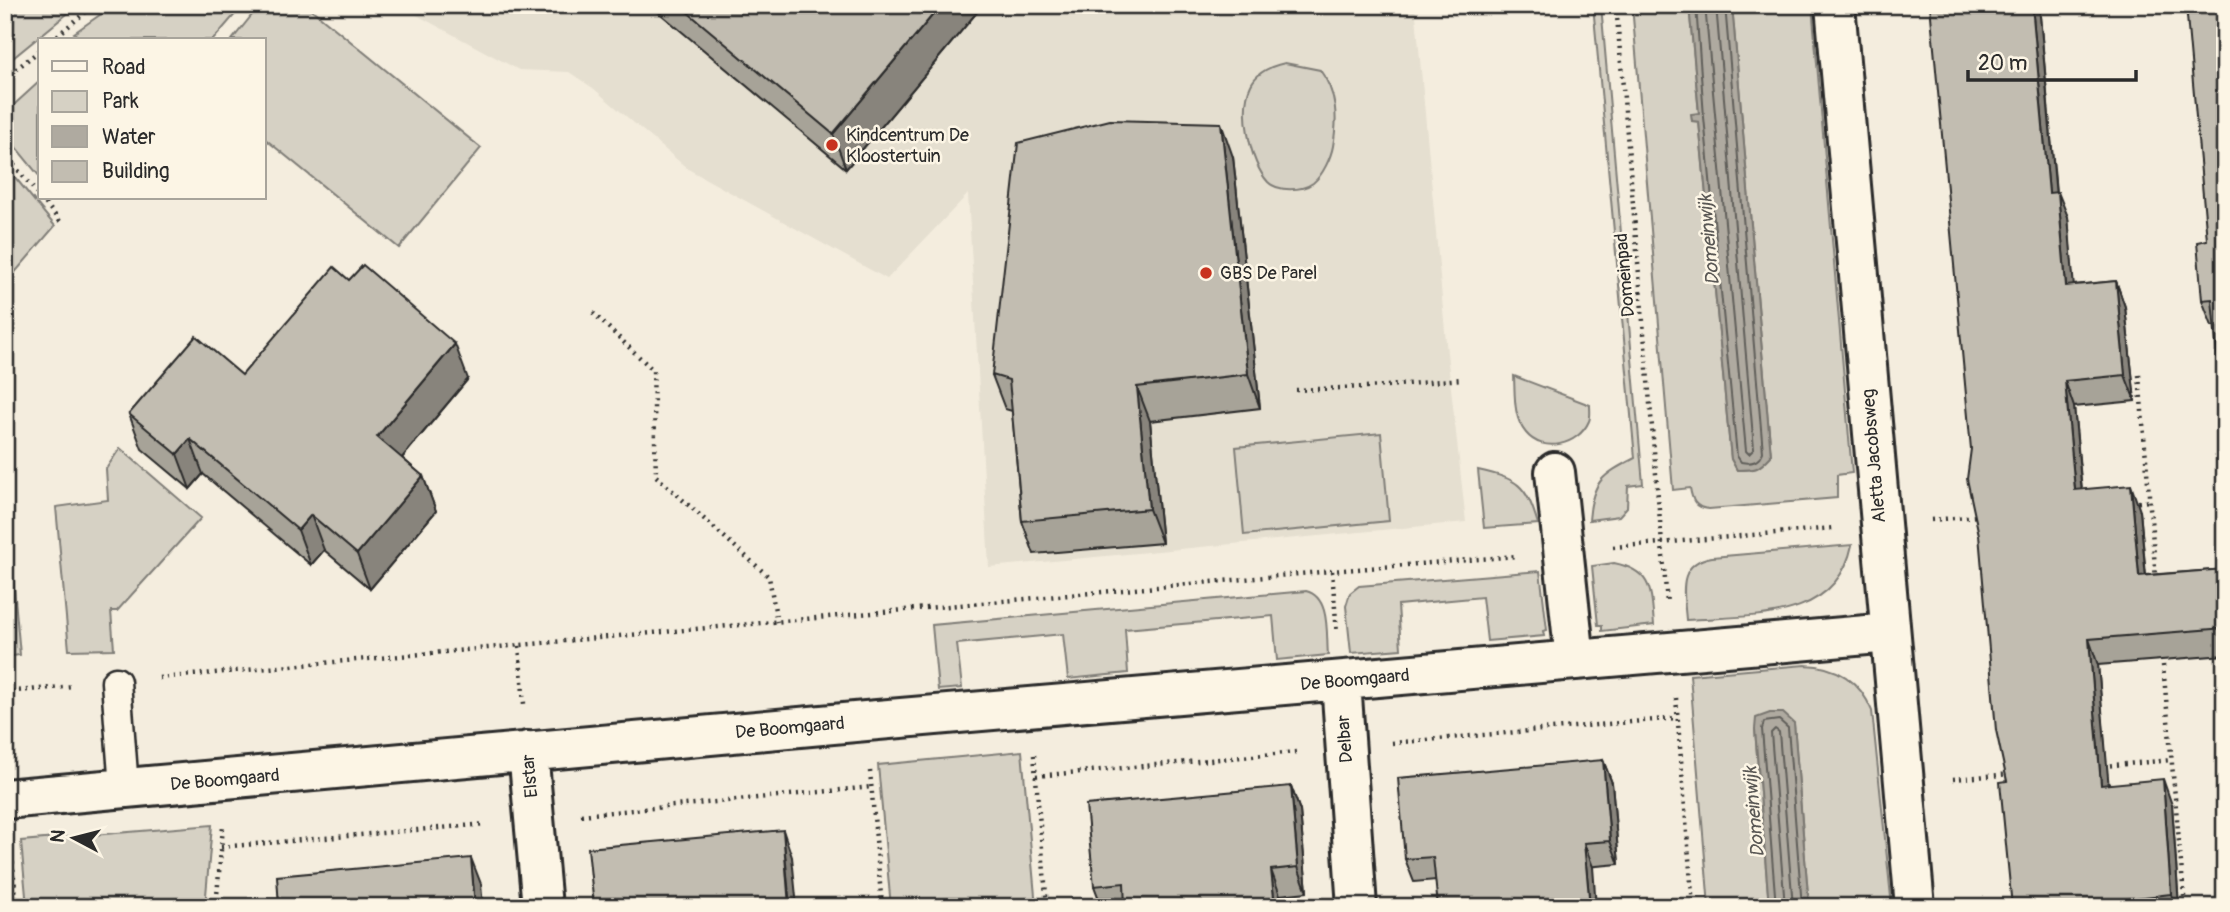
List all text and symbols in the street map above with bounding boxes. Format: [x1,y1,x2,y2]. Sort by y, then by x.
legend [38,38,266,200]
scale bar [1968,38,2136,82]
text: 20 m [1978,50,2027,77]
text: Road [102,54,146,81]
text: Park [102,88,139,115]
text: Water [102,124,156,151]
place label: Kindcentrum De Kloostertuin [846,124,969,168]
marker: Kindcentrum De Kloostertuin [824,137,840,153]
text: Building [102,158,169,185]
water label: Domeinwijk [1693,192,1725,286]
street label: Domeinpad [1610,232,1640,318]
place label: GBS De Parel [1220,262,1317,285]
marker: GBS De Parel [1198,265,1214,281]
street label: Aletta Jacobsweg [1857,388,1891,524]
street label: De Boomgaard [1299,664,1411,696]
street label: De Boomgaard [734,712,846,744]
street label: Delbar [1332,714,1358,764]
street label: Elstar [517,753,543,799]
street label: De Boomgaard [169,764,281,796]
water label: Domeinwijk [1738,764,1770,858]
north arrow [38,804,108,874]
text: N [45,828,71,844]

